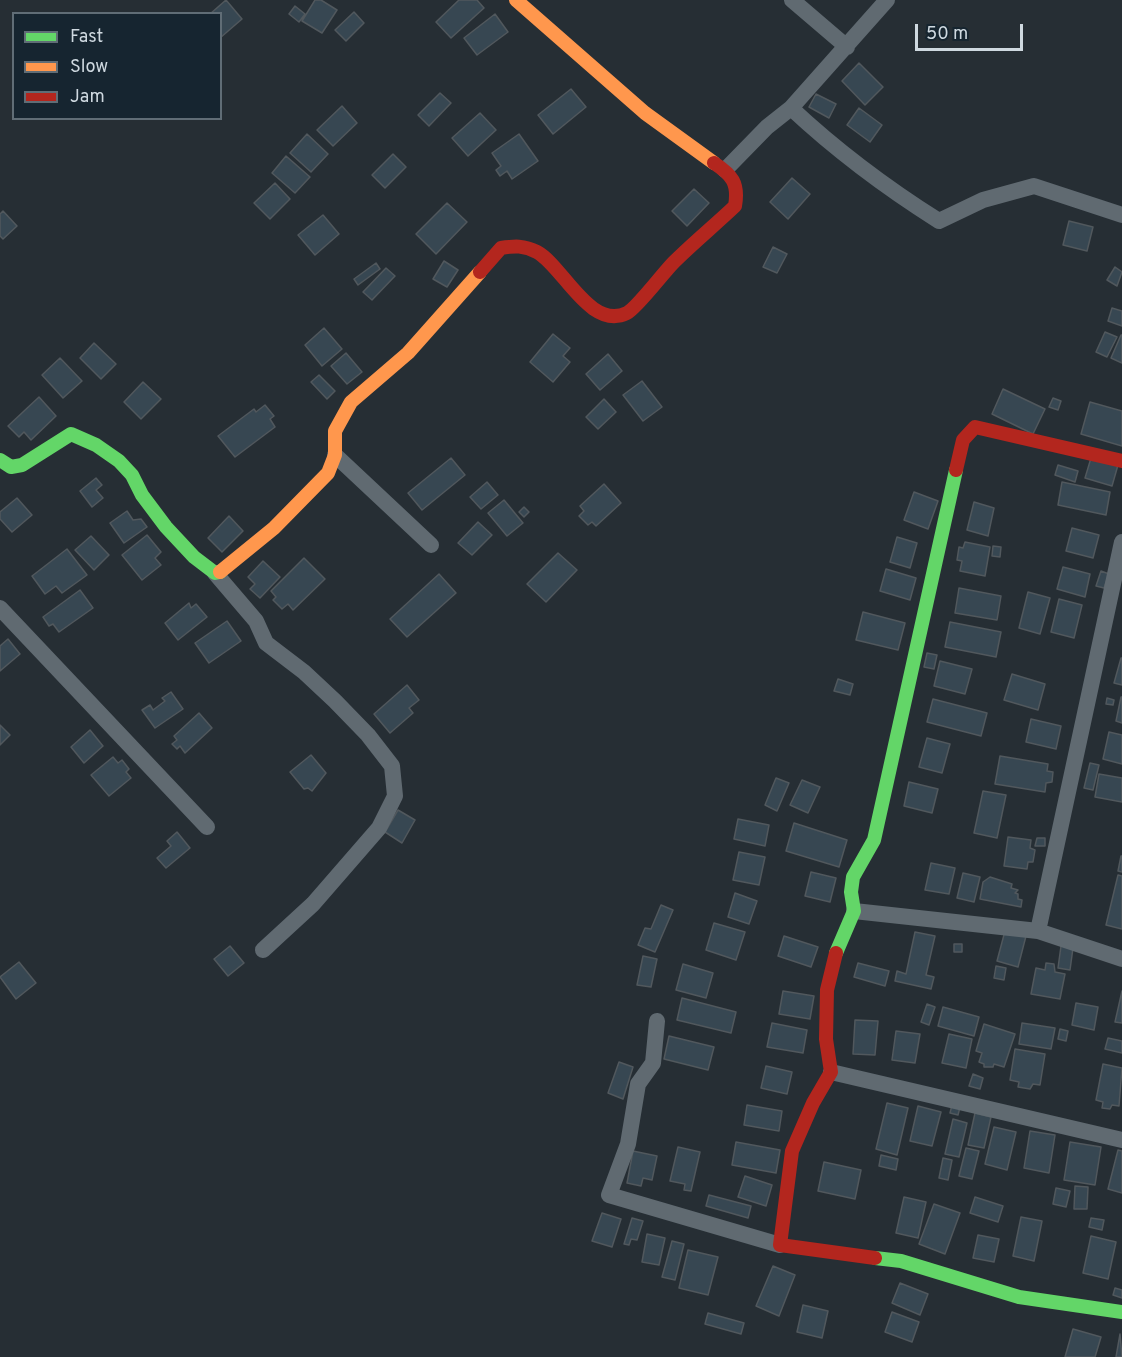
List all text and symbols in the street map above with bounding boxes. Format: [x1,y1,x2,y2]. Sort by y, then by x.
legend [12,12,222,120]
scale bar [918,12,1026,50]
text: 50 m [926,23,968,46]
text: Fast [70,26,103,49]
text: Slow [70,56,108,79]
text: Jam [70,86,105,109]

